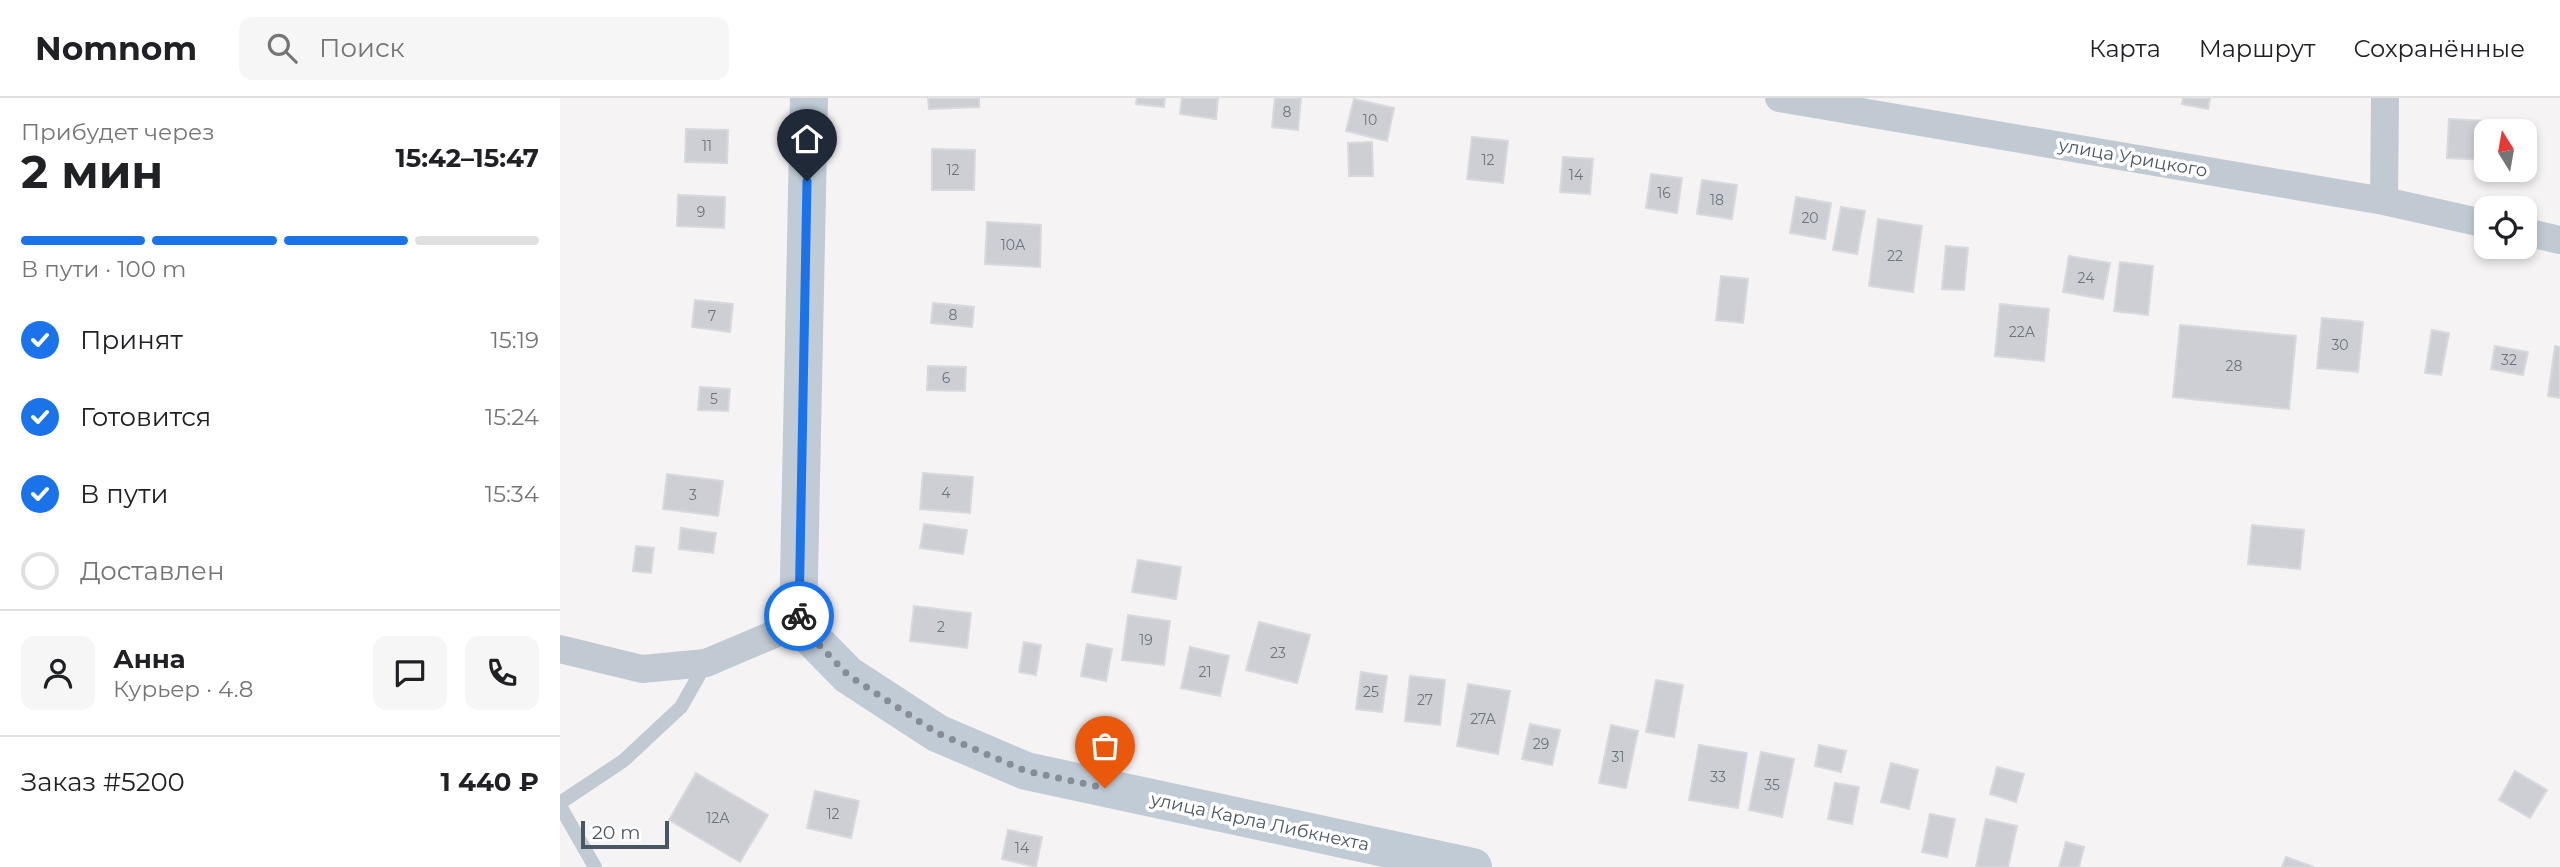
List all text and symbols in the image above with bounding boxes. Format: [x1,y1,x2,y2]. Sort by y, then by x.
search box [239,17,729,80]
text: Nomnom [35,28,197,68]
icon: search [263,29,301,67]
text: Поиск [319,32,405,64]
text: Карта [2089,34,2161,63]
text: Маршрут [2199,34,2315,63]
text: Сохранённые [2353,34,2525,63]
house number: 8 [1283,103,1292,121]
pin [777,109,837,181]
house number: 10 [1363,111,1377,129]
text: Прибудет через [21,118,215,146]
north arrow [2474,119,2538,182]
map controls [2474,119,2537,259]
icon: home [788,120,826,158]
street label: улица Урицкого [2056,134,2209,182]
house number: 11 [702,137,712,155]
text: 15:42–15:47 [395,142,539,174]
text: 2 мин [21,143,163,200]
house number: 12 [1481,151,1495,169]
house number: 12 [946,161,960,179]
house number: 14 [1569,166,1584,184]
house number: 16 [1657,184,1671,202]
house number: 18 [1710,191,1724,209]
button: locate [2474,196,2537,259]
house number: 9 [697,203,705,221]
house number: 20 [1801,209,1819,227]
house number: 10А [1001,236,1026,254]
house number: 22 [1887,247,1903,265]
text: В пути · 100 m [21,255,186,283]
house number: 24 [2078,269,2095,287]
house number: 8 [949,306,958,324]
house number: 7 [708,307,716,325]
icon: check [21,321,59,359]
house number: 22А [2009,323,2036,341]
text: Принят [80,324,183,356]
text: 15:19 [490,326,539,354]
house number: 30 [2331,336,2349,354]
house number: 32 [2501,351,2517,369]
house number: 28 [2226,357,2243,375]
house number: 6 [942,369,951,387]
house number: 5 [710,390,718,408]
icon: check [21,398,59,436]
text: Готовится [80,401,211,433]
text: 15:24 [485,403,539,431]
icon: check [21,475,59,513]
text: В пути [80,478,169,510]
text: 15:34 [485,480,539,508]
house number: 4 [941,484,951,502]
house number: 3 [689,486,697,504]
text: Доставлен [80,555,225,587]
courier [764,581,834,651]
icon: bike [780,597,818,635]
house number: 2 [937,618,945,636]
house number: 19 [1139,631,1153,649]
button: person [21,636,95,710]
button: chat [373,636,447,710]
button: phone [465,636,539,710]
text: Анна [113,643,186,675]
house number: 23 [1270,644,1286,662]
house number: 21 [1198,663,1212,681]
text: Курьер · 4.8 [113,675,253,703]
house number: 25 [1363,683,1379,701]
house number: 27 [1417,691,1433,709]
house number: 27А [1470,710,1496,728]
pin [1075,716,1135,788]
icon: bag [1086,727,1124,765]
house number: 29 [1533,735,1549,753]
house number: 31 [1612,748,1624,766]
text: Заказ #5200 [21,766,185,798]
text: 1 440 ₽ [440,766,539,798]
house number: 33 [1710,768,1726,786]
house number: 35 [1764,776,1780,794]
street label: улица Карла Либкнехта [1148,788,1371,856]
house number: 12 [826,805,840,823]
house number: 12А [706,809,730,827]
scale bar [581,818,668,850]
text: 20 m [592,821,640,844]
house number: 14 [1015,839,1030,857]

